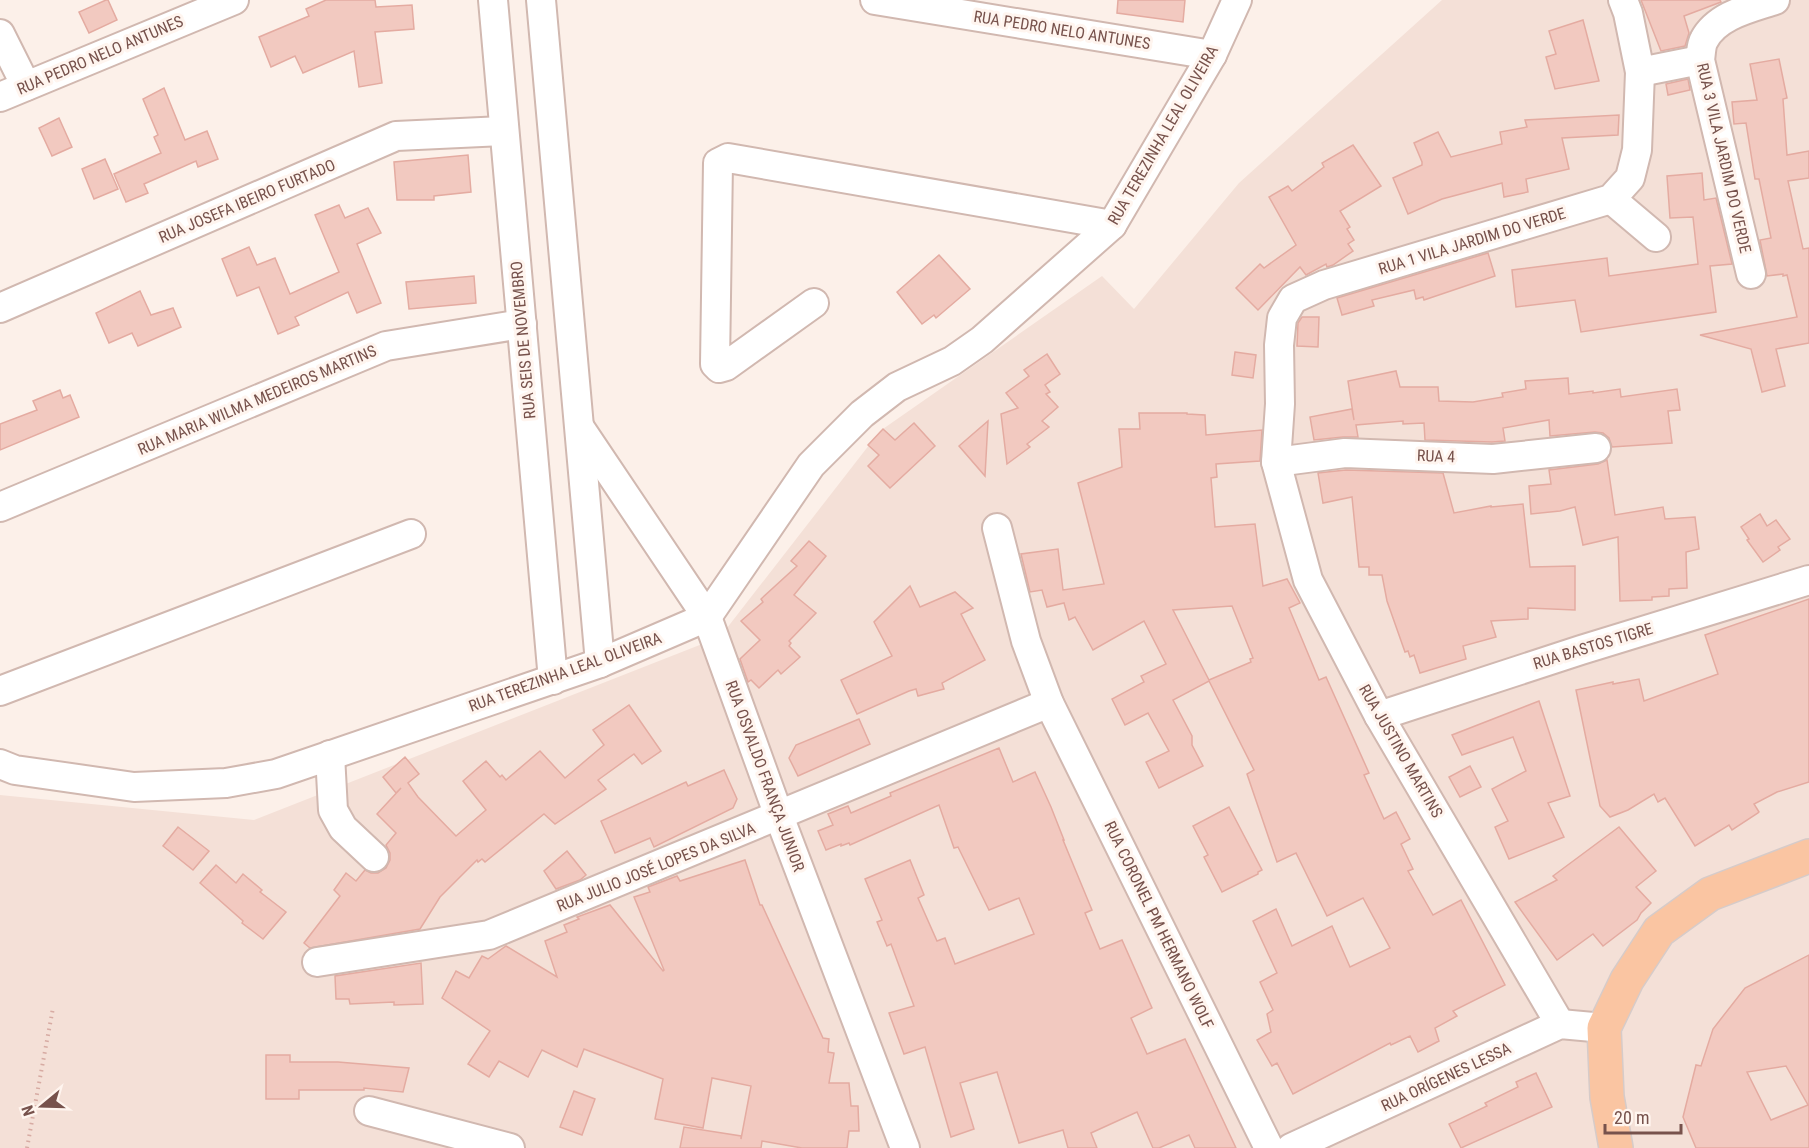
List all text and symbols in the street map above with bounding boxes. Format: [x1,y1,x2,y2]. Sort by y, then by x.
street label: RUA PEDRO NELO ANTUNES [972,7,1152,53]
street label: RUA PEDRO NELO ANTUNES [14,11,186,99]
street label: RUA TEREZINHA LEAL OLIVEIRA [1104,42,1222,228]
street label: RUA 3 VILA JARDIM DO VERDE [1693,61,1755,255]
street label: RUA JOSEFA IBEIRO FURTADO [156,155,338,247]
street label: RUA 1 VILA JARDIM DO VERDE [1376,203,1568,279]
street label: RUA SEIS DE NOVEMBRO [507,260,539,420]
street label: RUA MARIA WILMA MEDEIROS MARTINS [135,341,379,459]
street label: RUA 4 [1417,446,1455,466]
street label: RUA BASTOS TIGRE [1531,619,1655,673]
street label: RUA TEREZINHA LEAL OLIVEIRA [466,628,664,716]
street label: RUA OSVALDO FRANÇA JUNIOR [722,678,809,875]
street label: RUA JUSTINO MARTINS [1355,681,1447,821]
street label: RUA JULIO JOSÉ LOPES DA SILVA [554,818,758,916]
street label: RUA CORONEL PM HERMANO WOLF [1100,818,1218,1032]
street label: RUA ORÍGENES LESSA [1378,1039,1514,1115]
north arrow [12,1076,72,1136]
scale bar [1605,1097,1682,1135]
text: N [18,1103,39,1118]
text: 20 m [1614,1107,1649,1128]

